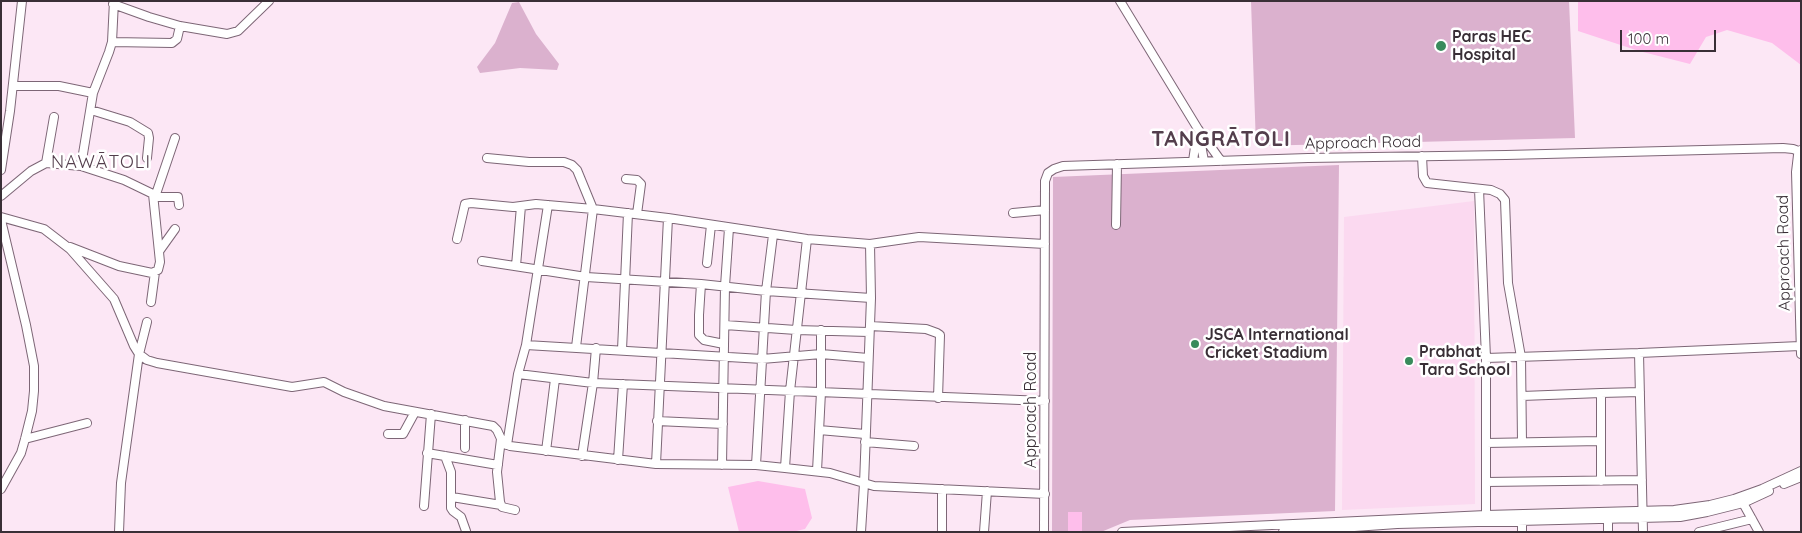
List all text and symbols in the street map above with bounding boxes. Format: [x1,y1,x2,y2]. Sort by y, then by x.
scale bar [1622,20,1718,52]
place label: Paras HEC Hospital [1452,27,1531,65]
text: 100 m [1628,29,1669,48]
marker: Paras HEC Hospital [1434,39,1448,53]
district label: TANGRĀTOLI [1150,127,1292,153]
street label: Approach Road [1305,132,1421,154]
district label: NAWĀTOLI [50,152,152,174]
street label: Approach Road [1773,195,1795,311]
place label: JSCA International Cricket Stadium [1205,325,1349,363]
marker: JSCA International Cricket Stadium [1189,338,1201,350]
place label: Prabhat Tara School [1419,342,1510,380]
street label: Approach Road [1021,352,1041,468]
marker: Prabhat Tara School [1403,355,1415,367]

